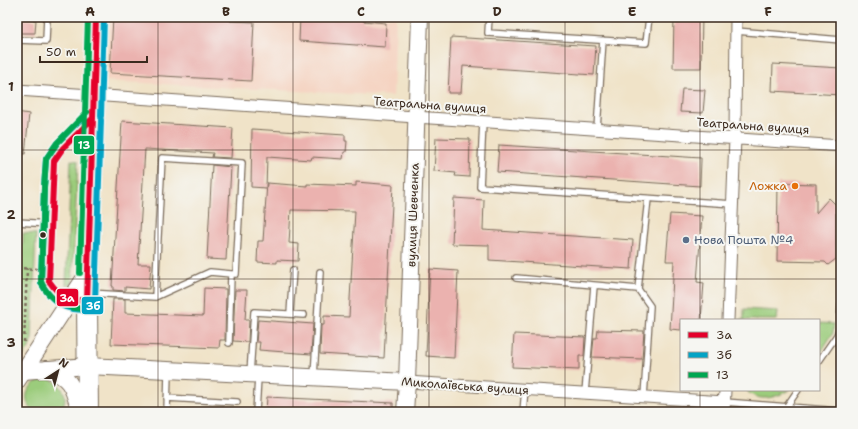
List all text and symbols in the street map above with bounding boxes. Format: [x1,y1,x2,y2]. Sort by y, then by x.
text: A [85,3,95,20]
text: B [222,3,230,20]
text: C [357,3,365,20]
text: D [492,3,502,20]
text: E [628,3,637,20]
text: F [764,3,772,20]
scale bar [40,38,147,64]
text: 50 m [46,44,76,60]
text: 1 [8,78,14,95]
street label: Театральна вулиця [373,93,487,117]
street label: Театральна вулиця [696,114,810,138]
line badge: 13 [73,135,95,155]
text: 13 [78,138,91,153]
street label: вулиця Шевченка [403,162,423,267]
place label: Ложка [749,178,788,194]
marker: Ложка [790,181,800,191]
text: 2 [6,206,16,223]
unlabelled marker [38,230,48,240]
place label: Нова Пошта №4 [694,232,793,248]
marker: Нова Пошта №4 [681,235,691,245]
line badge: 3а [56,288,79,307]
text: 3а [59,291,75,306]
line badge: 3б [81,296,104,315]
text: 3б [86,299,100,314]
legend [680,319,820,391]
text: 3а [716,327,732,343]
text: 3 [6,334,16,351]
text: 3б [716,347,732,363]
north arrow [38,351,78,391]
text: N [56,355,72,372]
text: 13 [716,367,729,383]
street label: Миколаївська вулиця [401,374,529,398]

